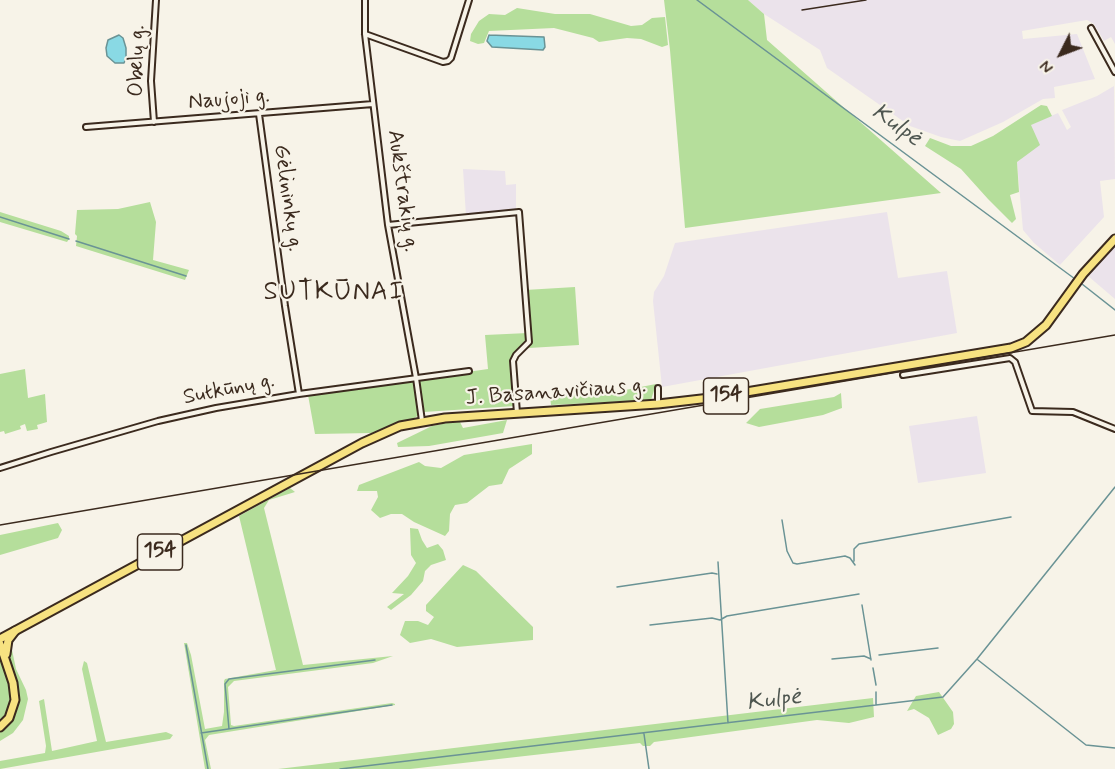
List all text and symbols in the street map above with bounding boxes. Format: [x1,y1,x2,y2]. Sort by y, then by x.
north arrow [1031,24,1091,84]
street label: Obelų g. [124,25,152,97]
text: N [1036,55,1059,77]
street label: Naujoji g. [187,83,271,117]
water label: Kulpė [865,98,927,154]
street label: Aukštrakių g. [380,128,424,254]
street label: Gėlininkų g. [266,143,308,253]
district label: SUTKŪNAI [263,278,405,310]
street label: Sutkūnų g. [181,368,277,412]
street label: J. Basanavičiaus g. [465,374,647,412]
road number: 154 [704,378,748,414]
road number: 154 [138,534,182,570]
water label: Kulpė [745,683,803,719]

